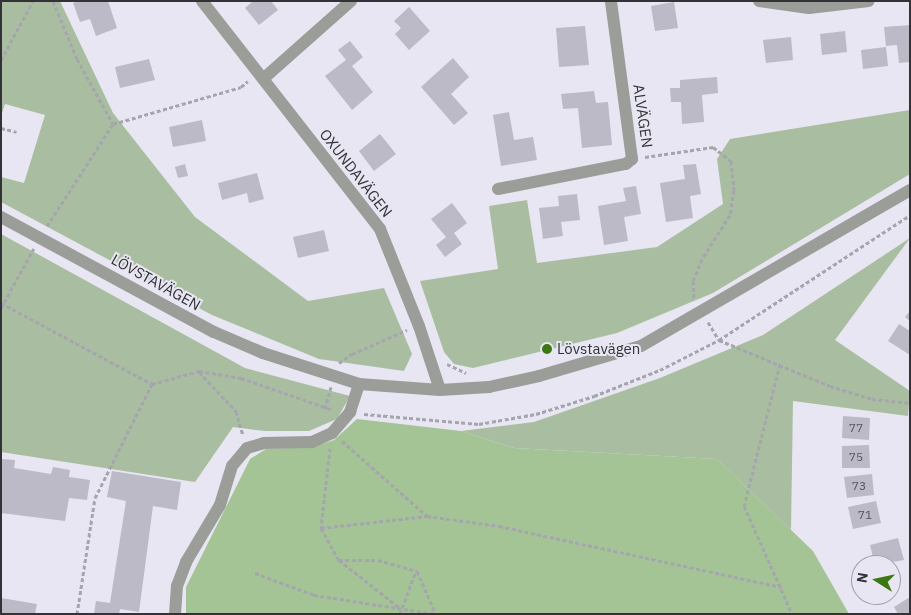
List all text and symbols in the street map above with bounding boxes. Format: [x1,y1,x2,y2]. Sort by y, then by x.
street label: ALVÄGEN [630,83,656,149]
street label: OXUNDAVÄGEN [316,125,396,221]
street label: LÖVSTAVÄGEN [108,250,204,314]
place label: Lövstavägen [557,340,640,358]
marker: Lövstavägen [541,343,553,355]
house number: 77 [849,421,863,435]
house number: 75 [849,450,863,464]
house number: 73 [852,479,866,493]
house number: 71 [858,508,872,522]
north arrow [851,555,901,605]
text: N [852,571,872,584]

